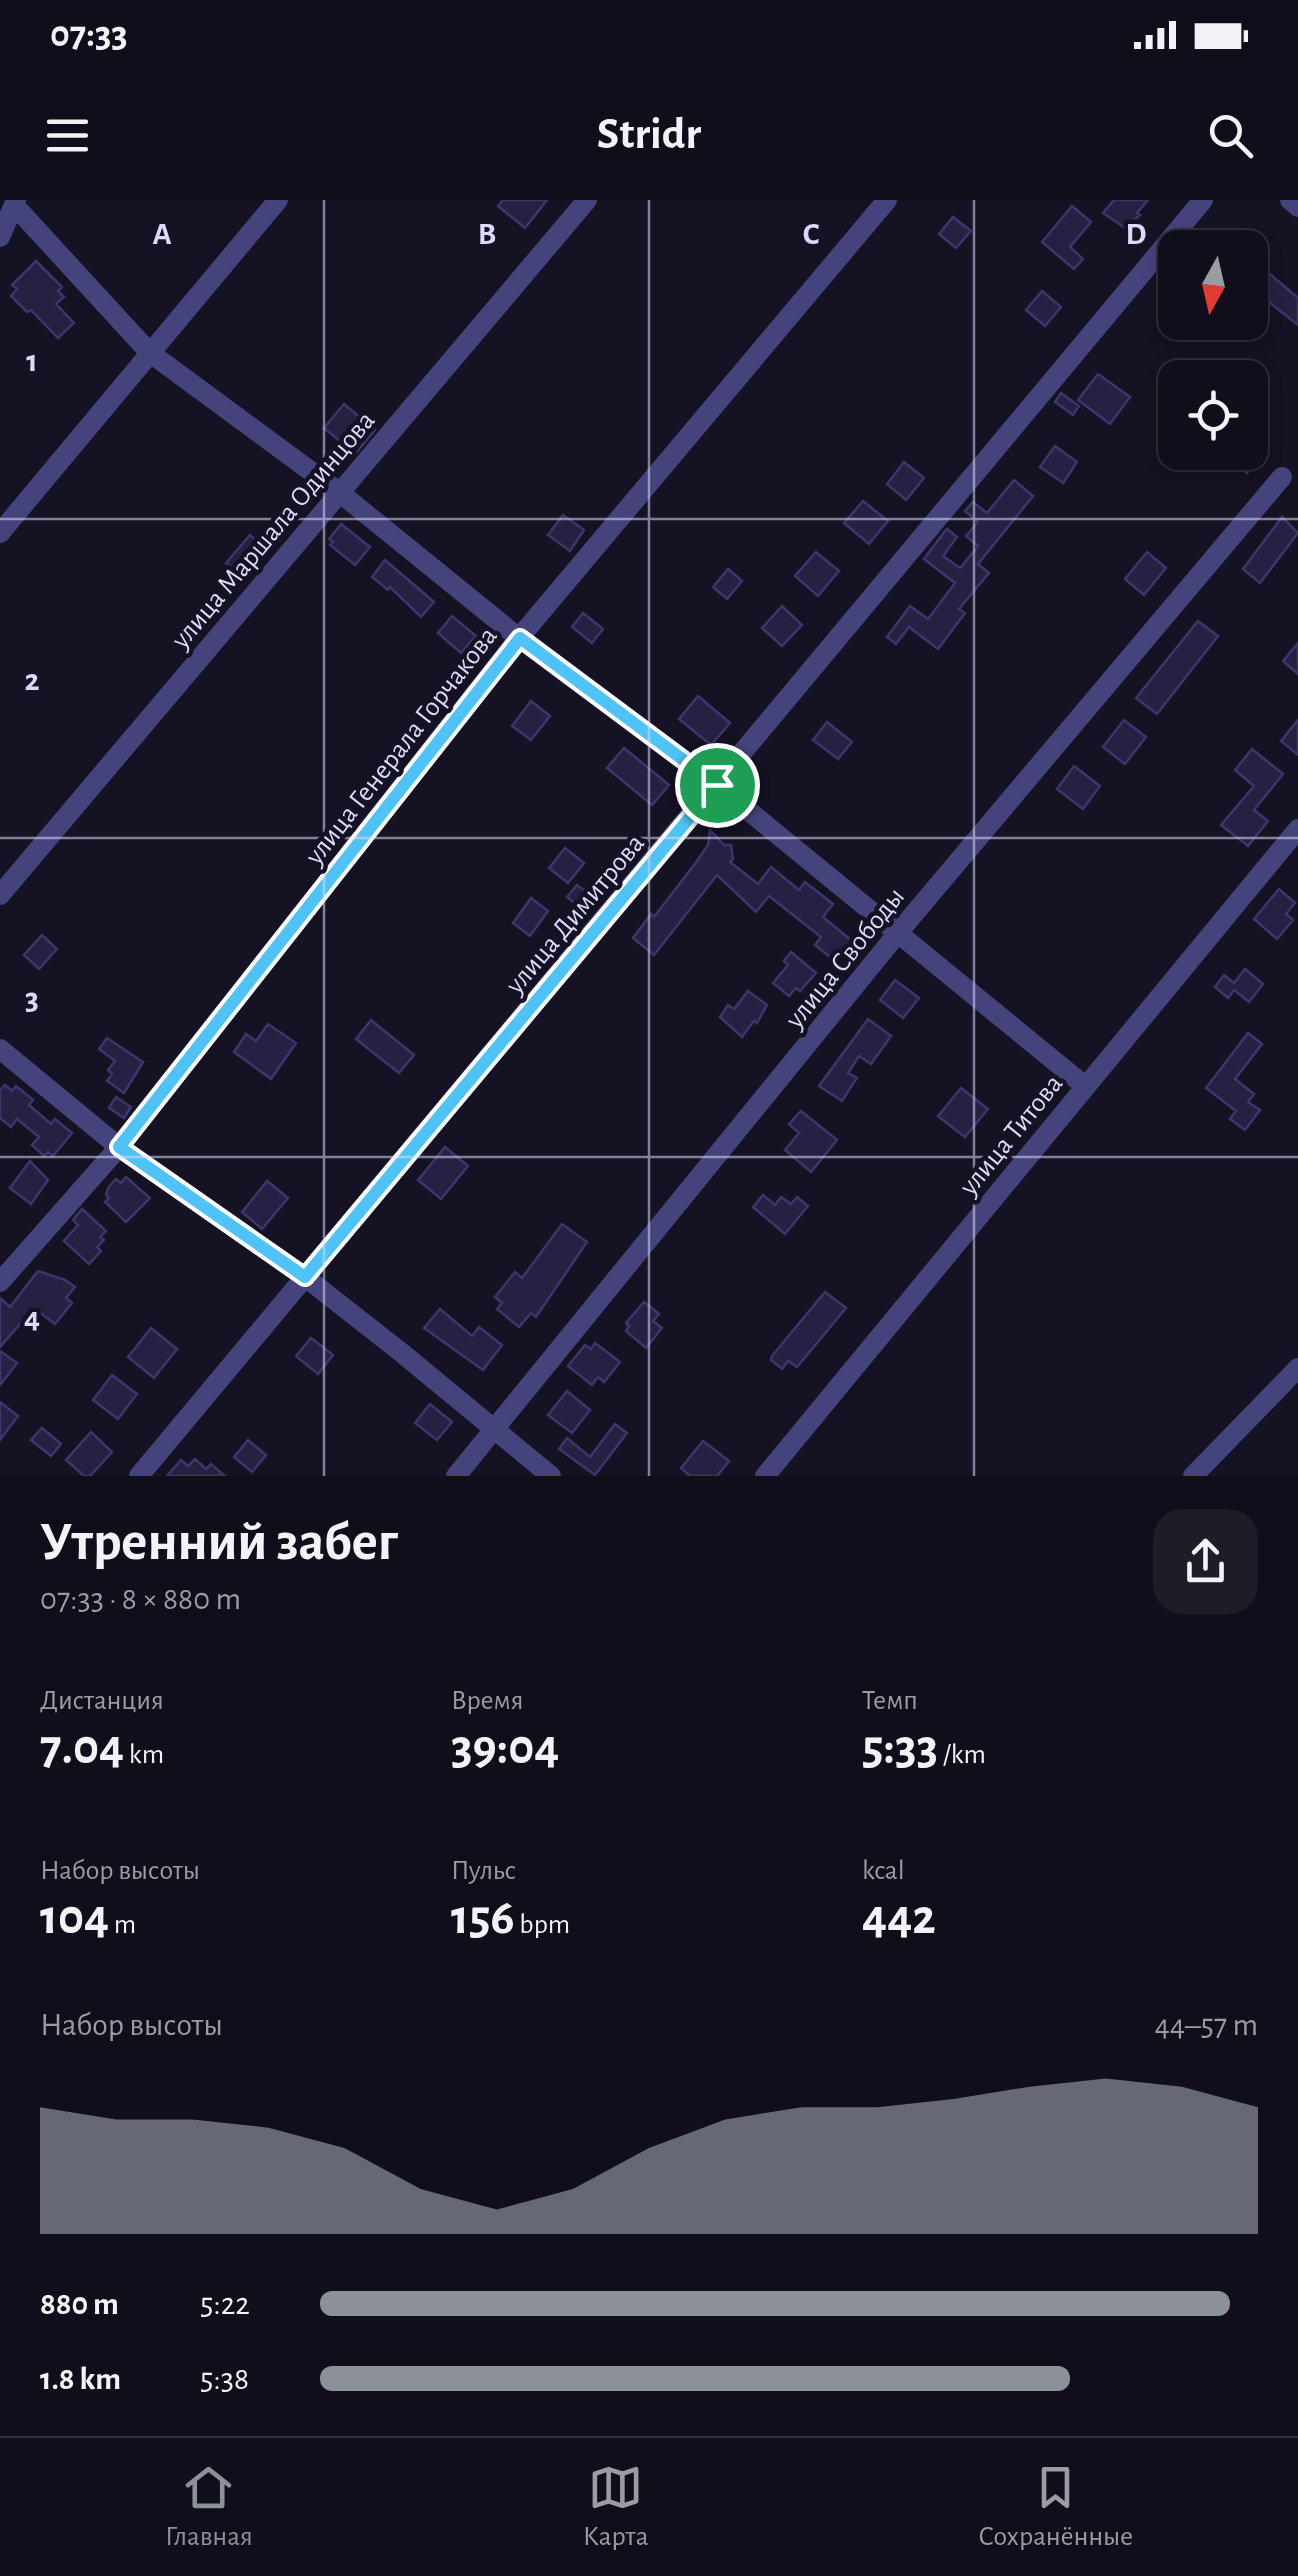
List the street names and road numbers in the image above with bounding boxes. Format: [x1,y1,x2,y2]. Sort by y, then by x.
street label: улица Маршала Одинцова [166,406,381,655]
street label: улица Генерала Горчакова [300,622,503,871]
street label: улица Димитрова [500,829,650,1000]
street label: улица Свободы [780,883,910,1034]
street label: улица Титова [954,1070,1069,1202]

